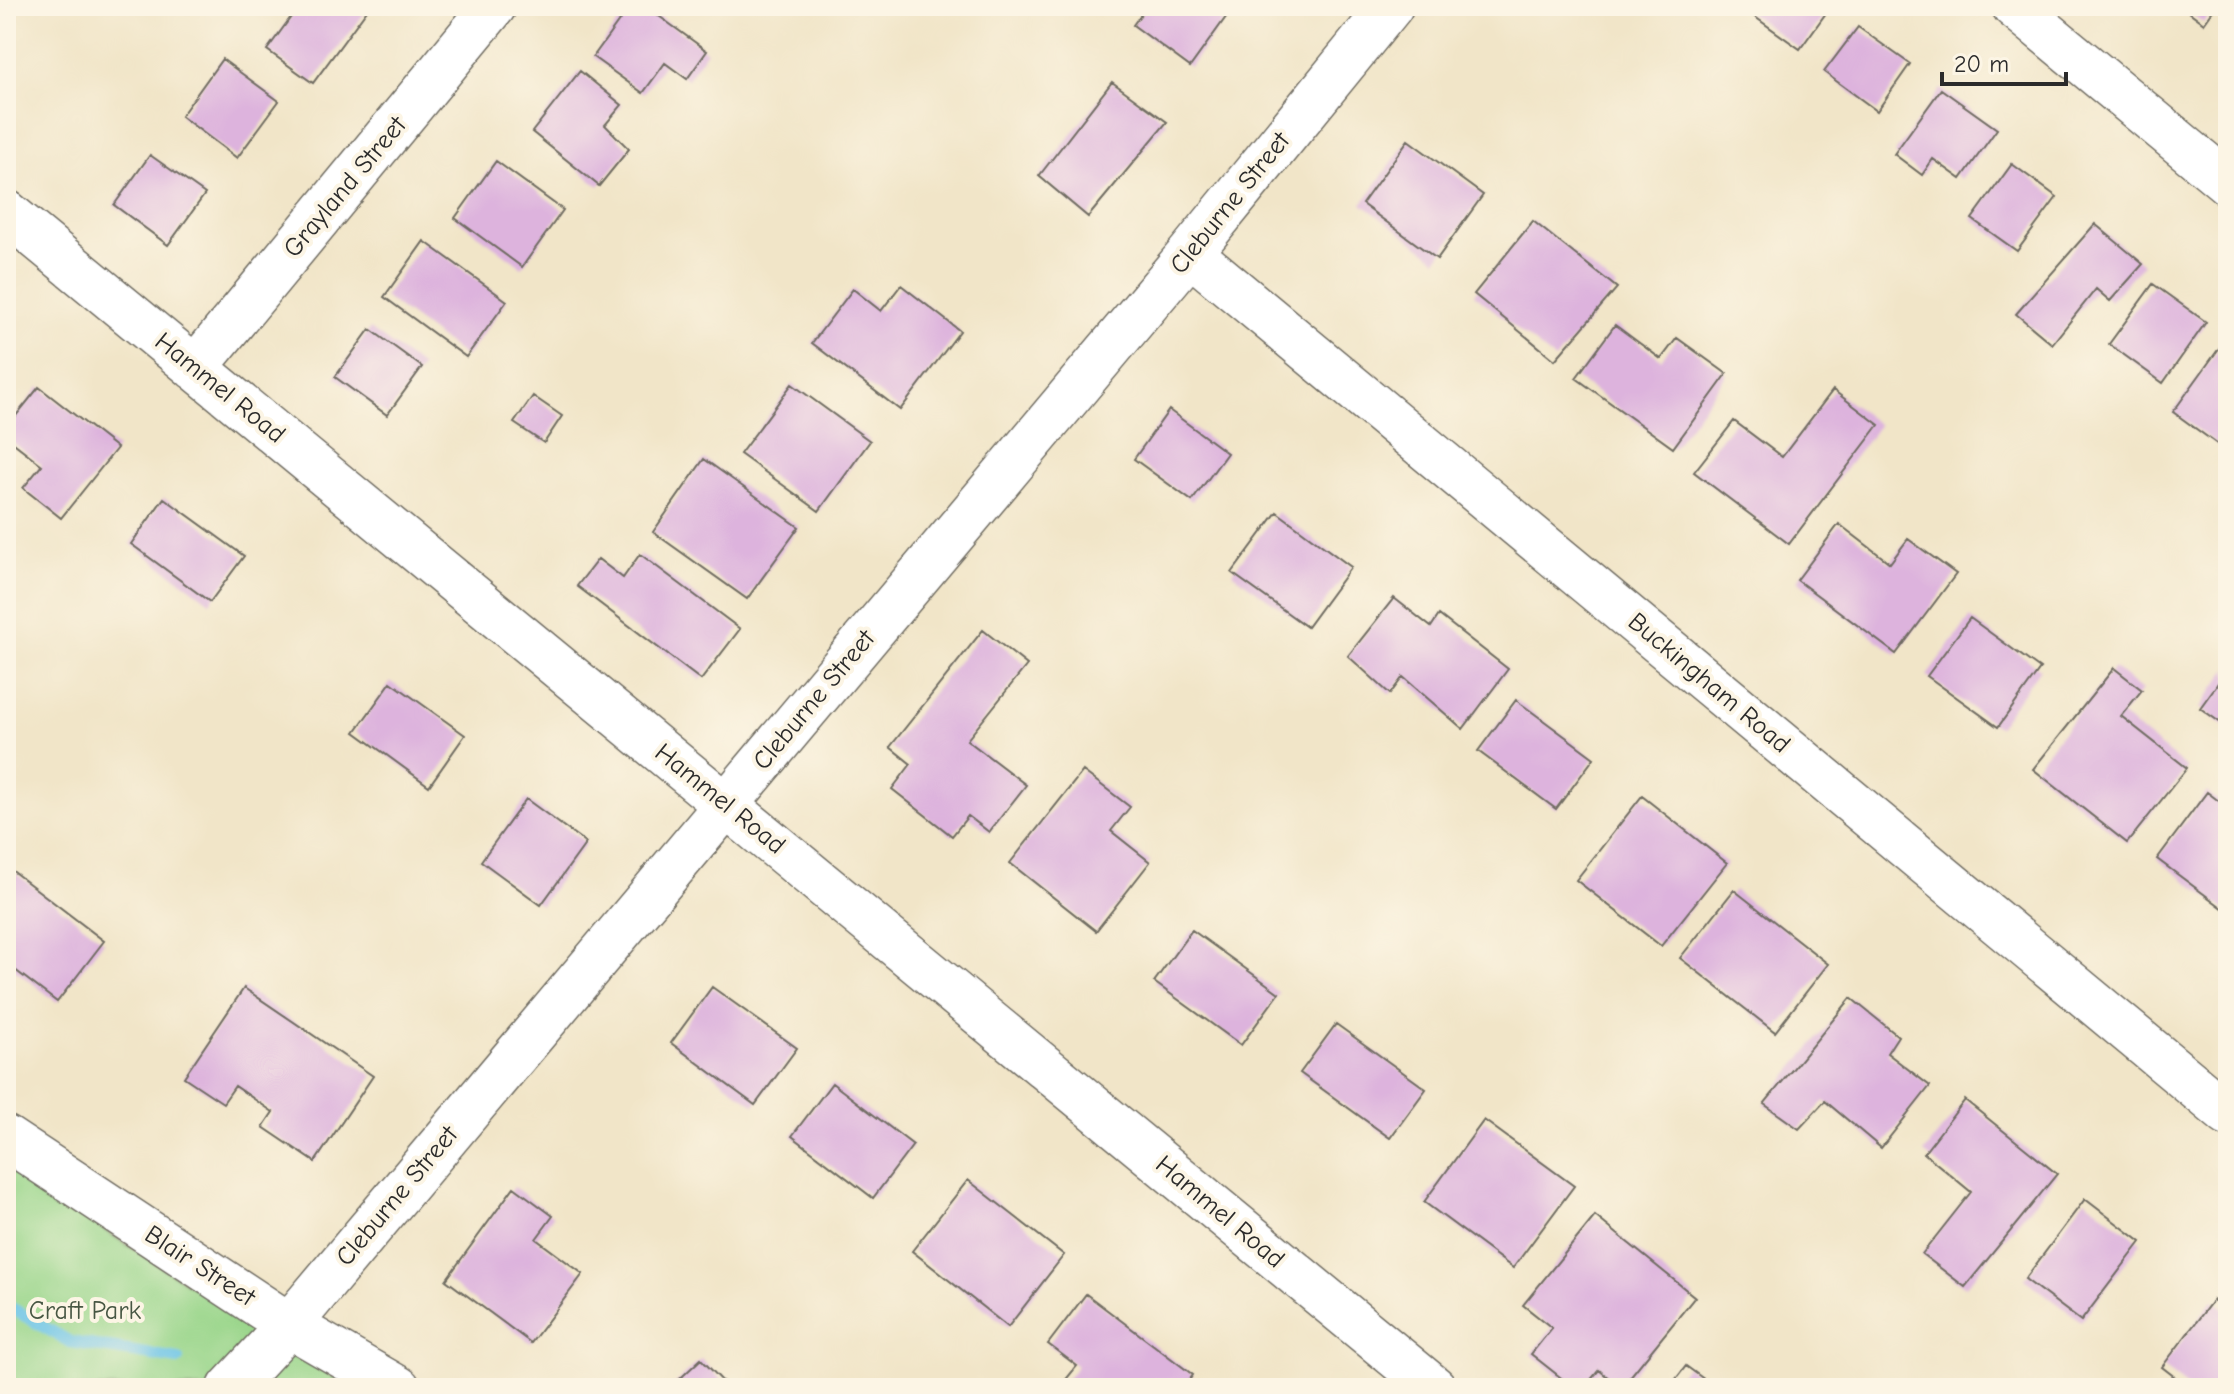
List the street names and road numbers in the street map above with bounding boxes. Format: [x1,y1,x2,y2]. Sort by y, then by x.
street label: Grayland Street [277,109,414,263]
street label: Cleburne Street [1164,125,1297,280]
street label: Hammel Road [149,326,291,450]
street label: Buckingham Road [1622,607,1796,759]
street label: Cleburne Street [747,623,882,776]
street label: Hammel Road [649,737,791,861]
street label: Cleburne Street [330,1119,465,1272]
street label: Hammel Road [1150,1149,1290,1275]
street label: Blair Street [139,1219,262,1314]

